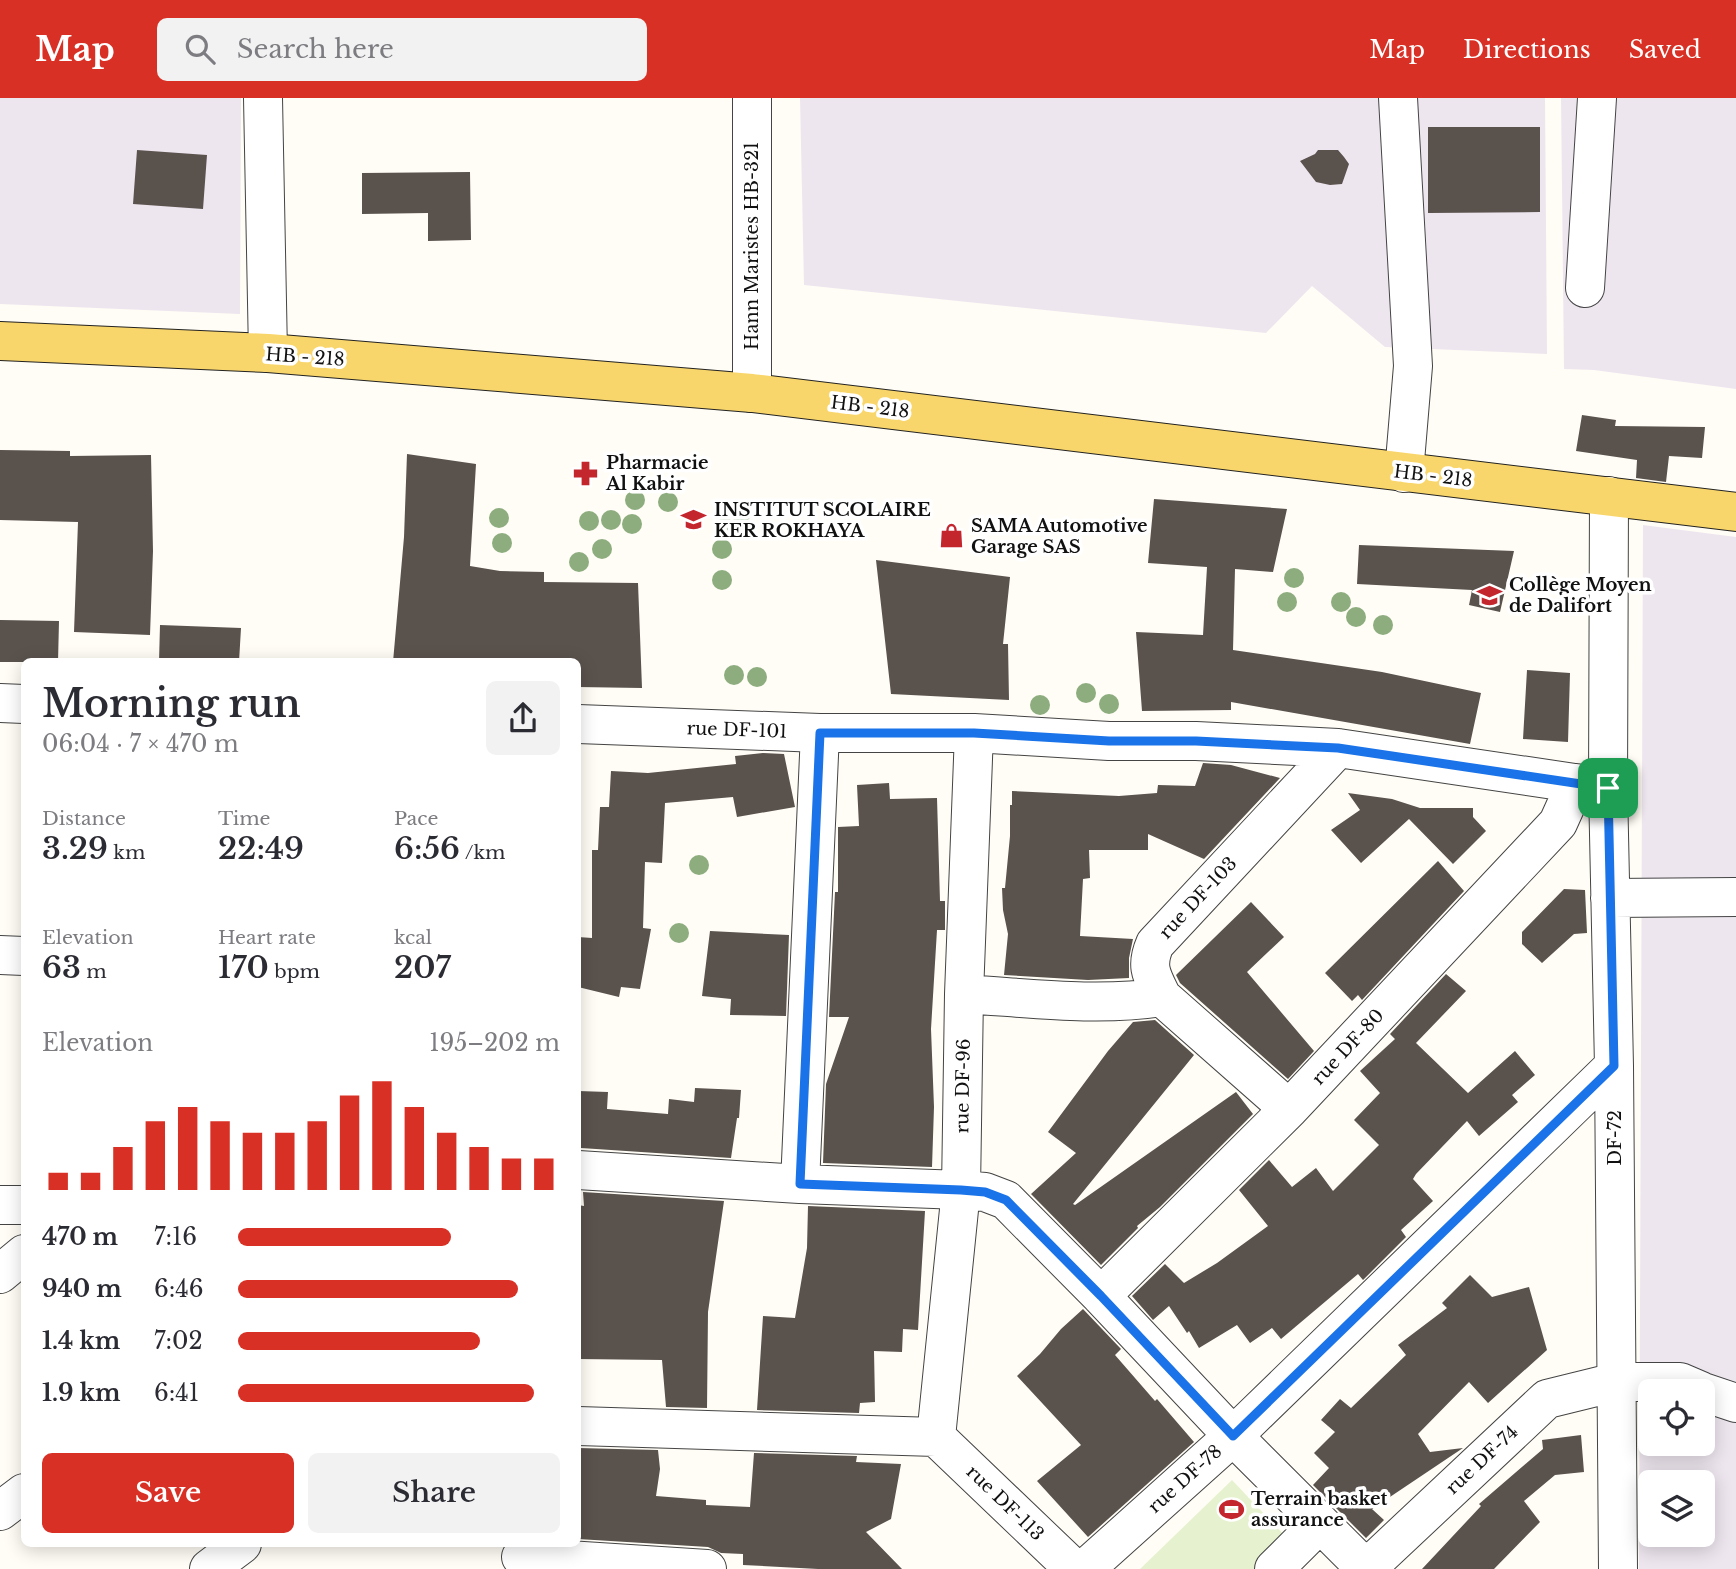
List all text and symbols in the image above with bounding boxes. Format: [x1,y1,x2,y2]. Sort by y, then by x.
search box [157,18,647,81]
text: Map [35,29,115,70]
icon: search [181,30,219,68]
text: Search here [237,33,394,65]
text: Map [1369,35,1425,64]
text: Directions [1463,35,1591,64]
text: Saved [1629,35,1701,64]
street label: Hann Maristes HB-321 [741,142,763,350]
street label: HB - 218 [265,343,345,371]
street label: HB - 218 [829,391,911,423]
place label: Pharmacie Al Kabir [605,452,708,495]
pharmacy icon: Pharmacie Al Kabir [572,459,600,487]
street label: HB - 218 [1392,460,1474,492]
place label: INSTITUT SCOLAIRE KER ROKHAYA [714,499,931,542]
school or university icon: INSTITUT SCOLAIRE KER ROKHAYA [680,506,708,534]
place label: SAMA Automotive Garage SAS [971,515,1148,558]
shop icon: SAMA Automotive Garage SAS [937,522,965,550]
place label: Collège Moyen de Dalifort [1509,574,1652,617]
school or university icon: Collège Moyen de Dalifort [1475,581,1503,609]
text: Morning run [42,680,301,727]
button: share [486,681,560,755]
street label: rue DF-101 [686,717,788,743]
text: 06:04 · 7 × 470 m [42,730,239,758]
pin [1578,758,1638,818]
icon: arrive [1589,769,1627,807]
text: Distance [42,807,126,830]
text: Time [218,807,270,830]
text: Pace [394,807,438,830]
text: 3.29 [42,830,108,867]
text: 22:49 [218,830,304,867]
text: 6:56 [394,830,460,867]
text: km [108,841,145,864]
text: /km [460,841,505,864]
street label: rue DF-103 [1155,853,1241,943]
text: Elevation [42,926,134,949]
text: Heart rate [218,926,316,949]
text: kcal [394,926,432,949]
text: 63 [42,949,81,986]
text: 170 [218,949,269,986]
text: 207 [394,949,451,986]
text: m [81,960,107,983]
text: bpm [269,960,320,983]
street label: rue DF-80 [1307,1005,1389,1089]
text: Elevation [42,1029,153,1057]
text: 195–202 m [429,1029,560,1057]
street label: rue DF-96 [951,1038,975,1134]
street label: DF-72 [1604,1110,1626,1166]
text: 470 m [42,1223,118,1251]
text: 7:16 [154,1223,197,1251]
text: 940 m [42,1275,122,1303]
text: 6:46 [154,1275,204,1303]
text: 1.4 km [42,1327,120,1355]
text: 7:02 [154,1327,203,1355]
text: 1.9 km [42,1379,120,1407]
text: 6:41 [154,1379,199,1407]
map controls [1638,1379,1715,1547]
button: locate [1638,1379,1715,1456]
street label: rue DF-74 [1441,1421,1523,1499]
street label: rue DF-78 [1144,1440,1226,1518]
button: Save [42,1453,294,1533]
button: Share [308,1453,560,1533]
street label: rue DF-113 [962,1461,1048,1545]
button: layers [1638,1470,1715,1547]
place label: Terrain basket assurance [1251,1488,1387,1531]
sports icon: Terrain basket assurance [1217,1495,1245,1523]

